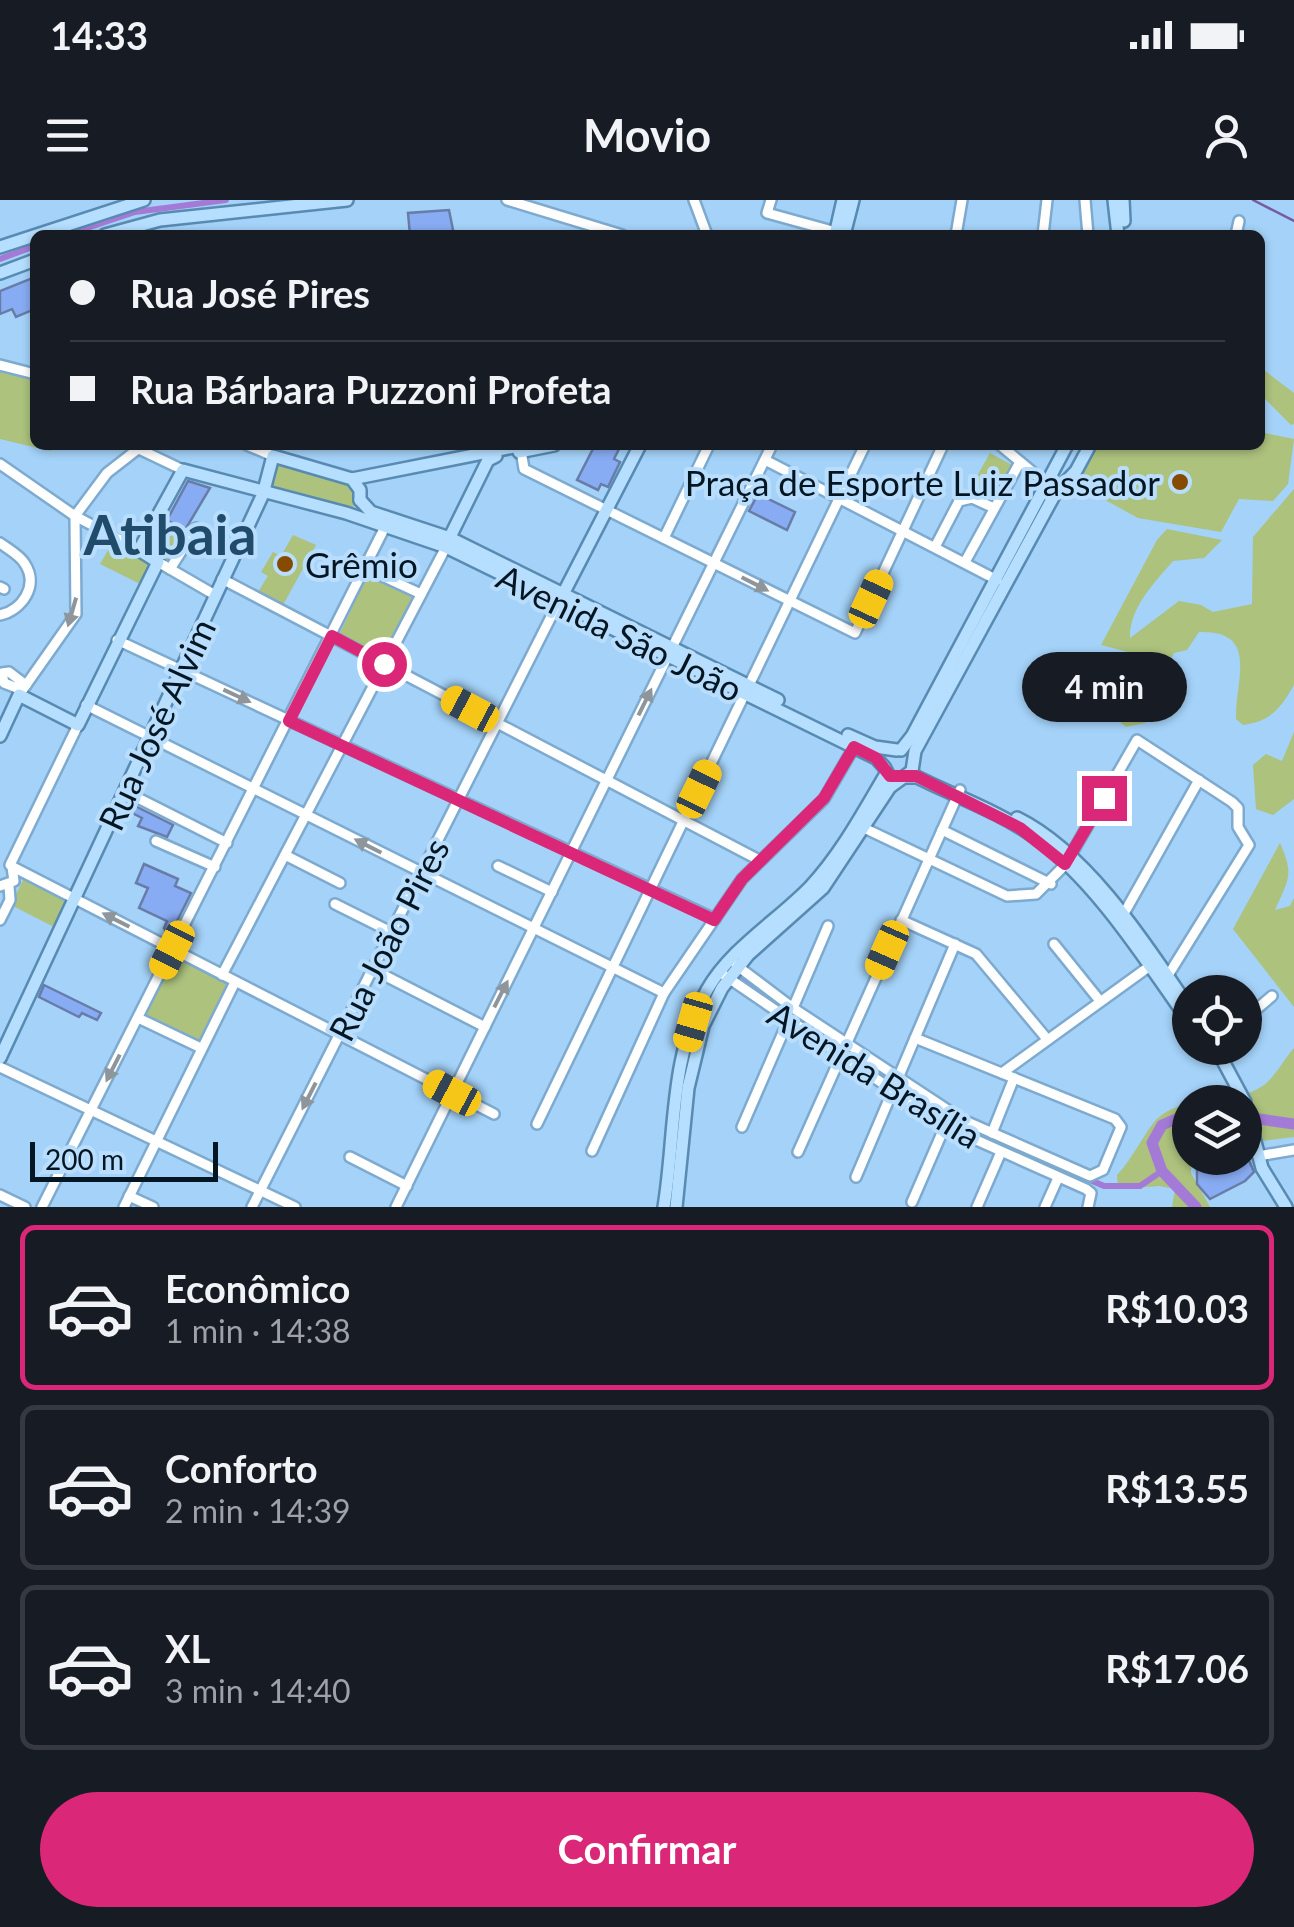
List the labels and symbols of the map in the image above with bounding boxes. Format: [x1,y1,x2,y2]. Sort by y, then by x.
place label: Praça de Esporte Luiz Passador [685,461,1160,503]
marker: Praça de Esporte Luiz Passador [1169,471,1191,493]
district label: Atibaia [83,501,256,567]
place label: Grêmio [305,543,418,585]
marker: Grêmio [274,553,296,575]
street label: Avenida São João [491,555,749,709]
car [845,565,897,633]
one-way arrow [741,575,770,592]
one-way arrow [64,598,79,628]
street label: Rua José Alvim [89,612,223,836]
route start [362,642,407,687]
callout: 4 min [1022,653,1186,723]
car [436,682,504,736]
one-way arrow [223,688,252,705]
one-way arrow [636,688,653,717]
car [672,755,726,823]
route end [1082,776,1127,821]
street label: Rua João Pires [319,831,457,1047]
one-way arrow [354,838,383,855]
one-way arrow [102,912,131,929]
car [145,916,199,984]
car [861,916,913,984]
one-way arrow [492,979,509,1008]
car [670,989,716,1055]
street label: Avenida Brasília [761,992,989,1156]
one-way arrow [105,1053,122,1082]
car [418,1066,486,1120]
one-way arrow [301,1082,318,1111]
scale bar [30,1137,218,1181]

